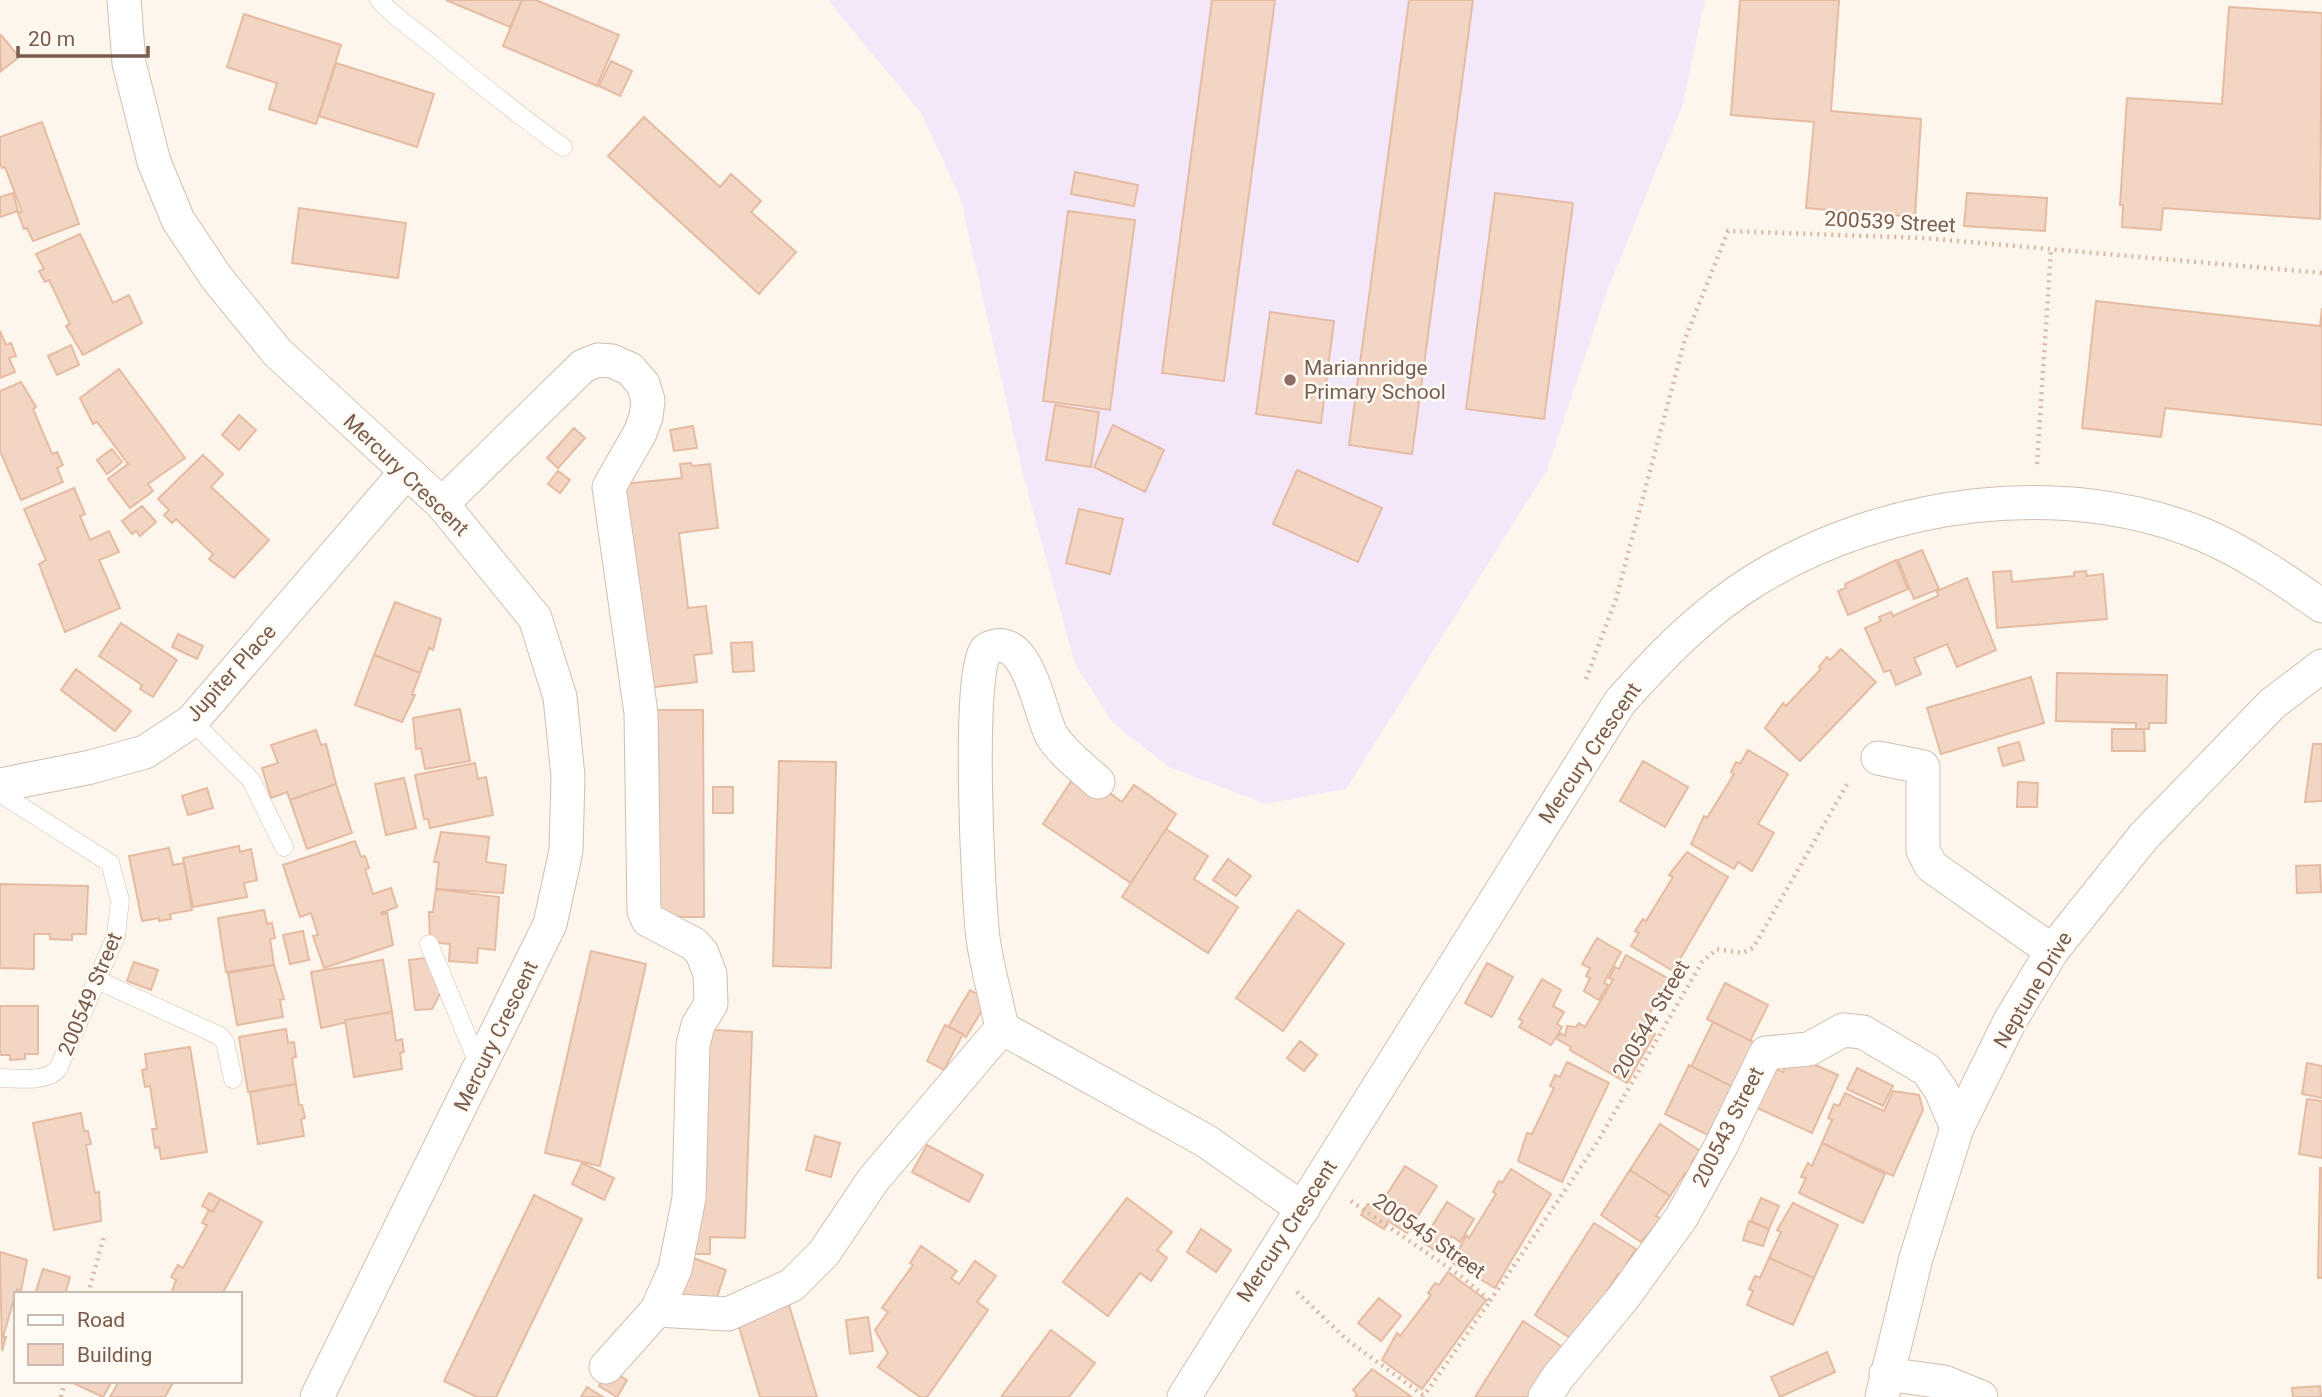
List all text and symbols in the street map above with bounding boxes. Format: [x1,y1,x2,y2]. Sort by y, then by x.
scale bar [18,14,147,58]
text: 20 m [28,27,75,51]
street label: 200539 Street [1824,207,1956,237]
place label: Mariannridge Primary School [1304,356,1446,404]
marker: Mariannridge Primary School [1282,372,1298,388]
street label: Mercury Crescent [338,409,474,541]
street label: Jupiter Place [181,620,281,726]
street label: Mercury Crescent [1534,678,1646,828]
street label: Neptune Drive [1989,927,2077,1053]
street label: 200549 Street [53,929,127,1059]
street label: 200544 Street [1608,956,1694,1082]
street label: Mercury Crescent [449,957,543,1115]
street label: 200543 Street [1687,1063,1769,1191]
street label: Mercury Crescent [1232,1155,1342,1307]
street label: 200545 Street [1368,1188,1490,1284]
legend [14,1292,242,1383]
text: Road [77,1308,125,1332]
text: Building [77,1343,152,1367]

